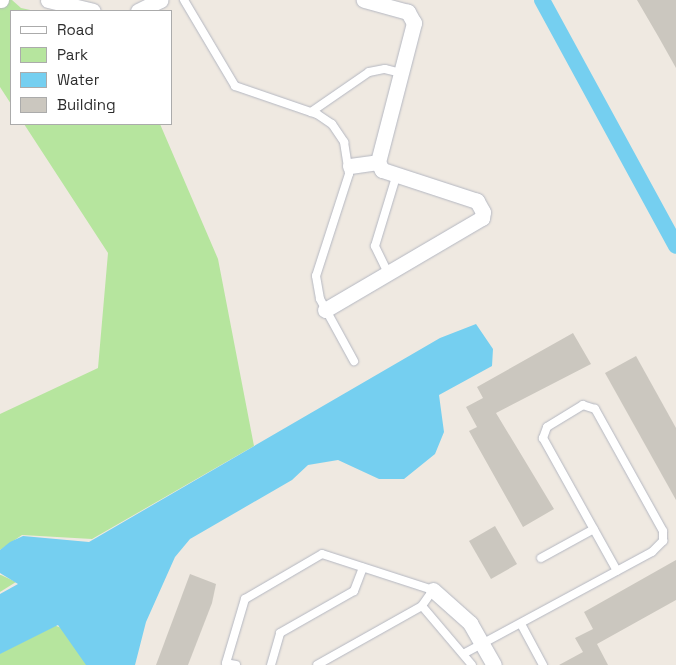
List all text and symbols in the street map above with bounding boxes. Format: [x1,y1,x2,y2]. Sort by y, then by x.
legend [10,10,172,125]
text: Road [57,20,94,39]
text: Park [57,45,88,64]
text: Water [57,70,99,89]
text: Building [57,95,116,114]

